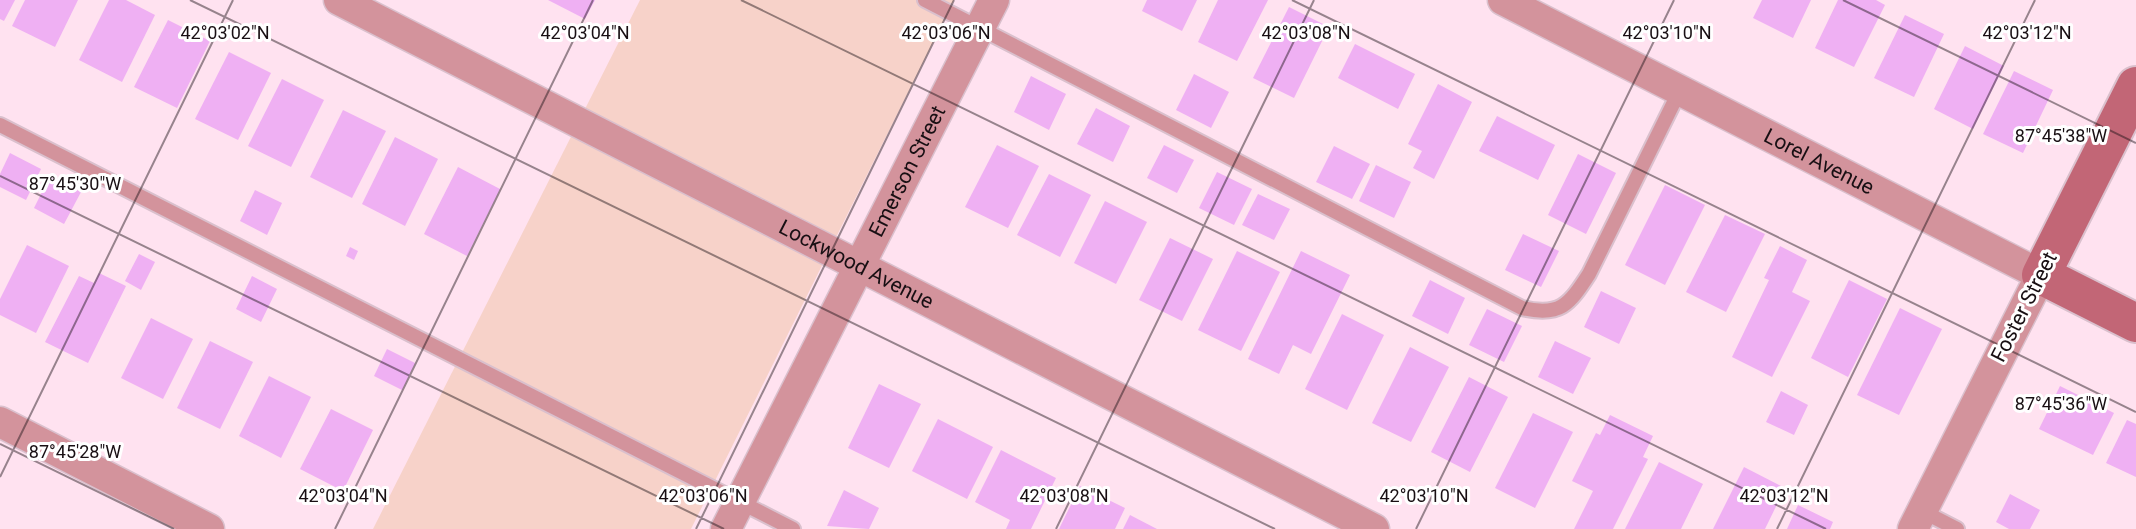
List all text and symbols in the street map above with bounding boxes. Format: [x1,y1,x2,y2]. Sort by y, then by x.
text: 42°03'02"N [180,22,270,43]
text: 42°03'04"N [540,22,630,43]
text: 42°03'06"N [901,22,991,43]
text: 42°03'08"N [1261,22,1351,43]
text: 42°03'10"N [1622,22,1712,43]
text: 42°03'12"N [1982,22,2072,43]
street label: Emerson Street [864,102,950,241]
street label: Lorel Avenue [1760,123,1878,200]
text: 87°45'38"W [2015,125,2107,146]
text: 87°45'30"W [29,173,121,194]
street label: Lockwood Avenue [775,215,938,314]
street label: Foster Street [1986,248,2062,366]
text: 87°45'36"W [2015,393,2107,414]
text: 87°45'28"W [29,441,121,462]
text: 42°03'04"N [298,485,388,506]
text: 42°03'06"N [658,485,748,506]
text: 42°03'08"N [1019,485,1109,506]
text: 42°03'10"N [1379,485,1469,506]
text: 42°03'12"N [1739,485,1829,506]

